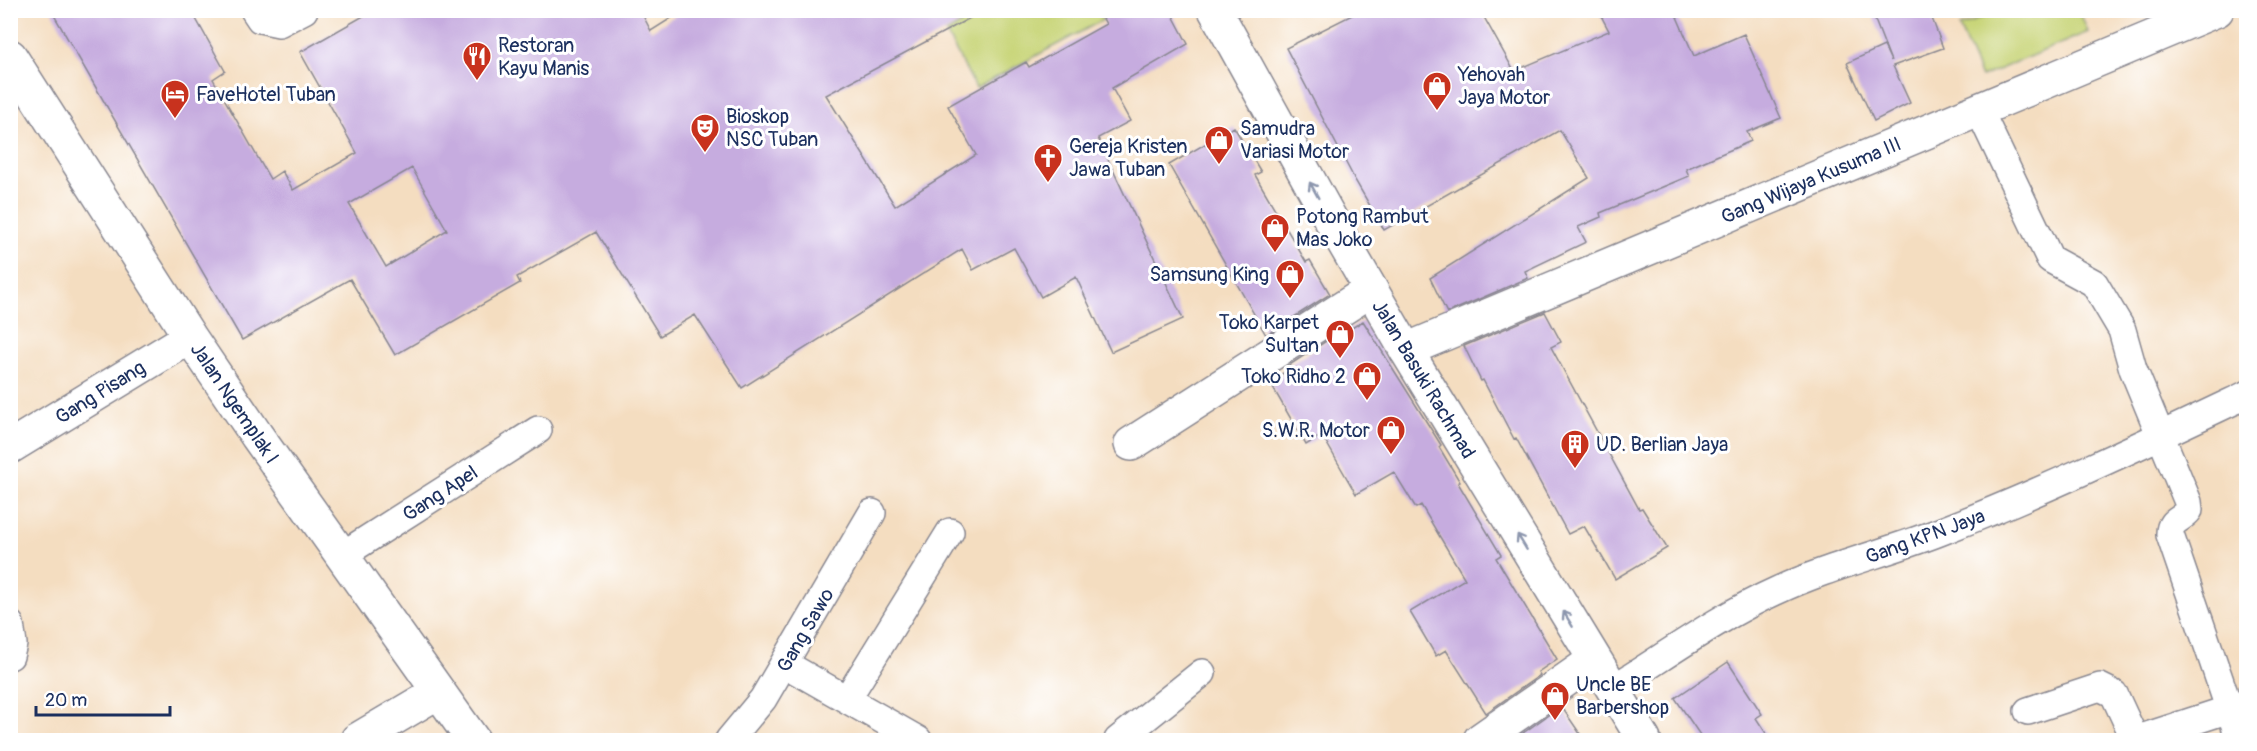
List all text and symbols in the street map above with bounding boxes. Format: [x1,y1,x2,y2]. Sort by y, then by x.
place label: Restoran Kayu Manis [498,33,589,81]
restaurant icon: Restoran Kayu Manis [461,40,493,82]
place label: Yehovah Jaya Motor [1457,62,1550,110]
shop icon: Yehovah Jaya Motor [1421,70,1453,112]
hotel icon: FaveHotel Tuban [159,78,191,120]
place label: FaveHotel Tuban [196,82,336,107]
place label: Bioskop NSC Tuban [726,104,818,152]
theatre icon: Bioskop NSC Tuban [689,112,721,154]
place label: Samudra Variasi Motor [1240,116,1349,164]
shop icon: Samudra Variasi Motor [1203,124,1235,166]
street label: Gang Wijaya Kusuma III [1717,131,1905,230]
place label: Gereja Kristen Jawa Tuban [1069,134,1188,182]
church icon: Gereja Kristen Jawa Tuban [1032,142,1064,184]
one-way arrow [1308,182,1320,199]
place label: Potong Rambut Mas Joko [1296,204,1430,252]
shop icon: Potong Rambut Mas Joko [1259,212,1291,254]
shop icon: Samsung King [1274,258,1306,300]
place label: Samsung King [1149,262,1269,287]
street label: Jalan Basuki Rachmad [1366,295,1481,463]
place label: Toko Karpet Sultan [1219,310,1320,358]
shop icon: Toko Karpet Sultan [1324,318,1356,360]
street label: Jalan Ngemplak I [185,338,284,469]
street label: Gang Pisang [51,355,150,430]
shop icon: Toko Ridho 2 [1351,360,1383,402]
place label: Toko Ridho 2 [1241,364,1346,389]
shop icon: S.W.R. Motor [1375,414,1407,456]
place label: S.W.R. Motor [1262,418,1370,443]
building icon: UD. Berlian Jaya [1559,428,1591,470]
place label: UD. Berlian Jaya [1596,432,1728,457]
street label: Gang Apel [398,460,483,527]
street label: Gang KPN Jaya [1862,503,1988,570]
one-way arrow [1515,534,1527,551]
street label: Gang Sawo [771,584,840,677]
one-way arrow [1562,611,1574,628]
place label: Uncle BE Barbershop [1576,672,1669,720]
scale bar [36,679,170,717]
shop icon: Uncle BE Barbershop [1539,680,1571,722]
text: 20 m [45,689,87,712]

